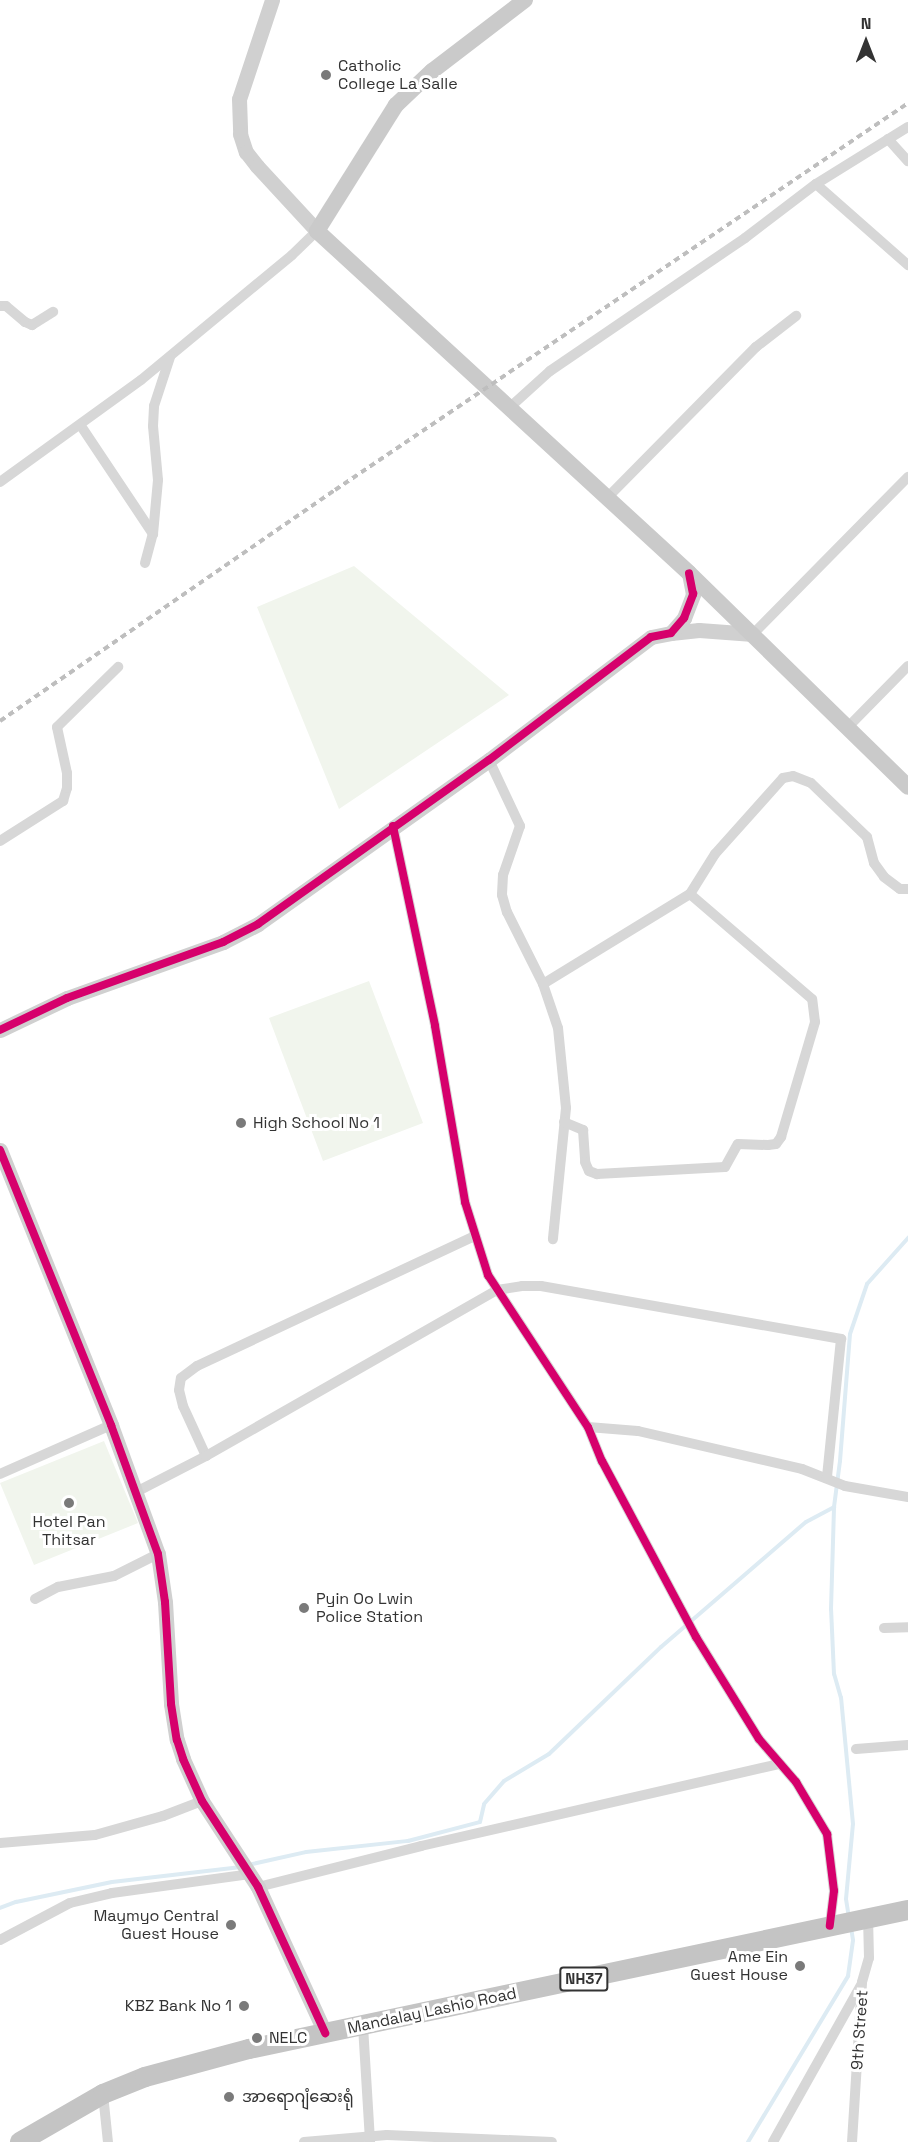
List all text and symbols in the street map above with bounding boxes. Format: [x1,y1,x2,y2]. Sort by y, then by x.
north arrow [836,12,896,72]
text: N [861,13,871,34]
place label: Catholic College La Salle [338,56,458,94]
marker: Catholic College La Salle [319,68,333,82]
place label: High School No 1 [253,1113,380,1133]
marker: High School No 1 [234,1116,248,1130]
marker: Hotel Pan Thitsar [62,1496,76,1510]
place label: Hotel Pan Thitsar [32,1512,106,1550]
place label: Pyin Oo Lwin Police Station [316,1589,423,1627]
marker: Pyin Oo Lwin Police Station [297,1601,311,1615]
place label: Maymyo Central Guest House [93,1906,219,1944]
marker: Maymyo Central Guest House [224,1918,238,1932]
place label: Ame Ein Guest House [690,1947,788,1985]
marker: Ame Ein Guest House [793,1959,807,1973]
road number: NH37 [558,1967,610,1991]
street label: Mandalay Lashio Road [346,1984,518,2038]
street label: 9th Street [848,1989,872,2071]
place label: KBZ Bank No 1 [125,1996,232,2016]
marker: KBZ Bank No 1 [237,1999,251,2013]
place label: NELC [269,2028,307,2048]
marker: NELC [250,2031,264,2045]
place label: အာရောဂျံဆေးရုံ [242,2087,354,2107]
marker: အာရောဂျံဆေးရုံ [220,2088,238,2106]

